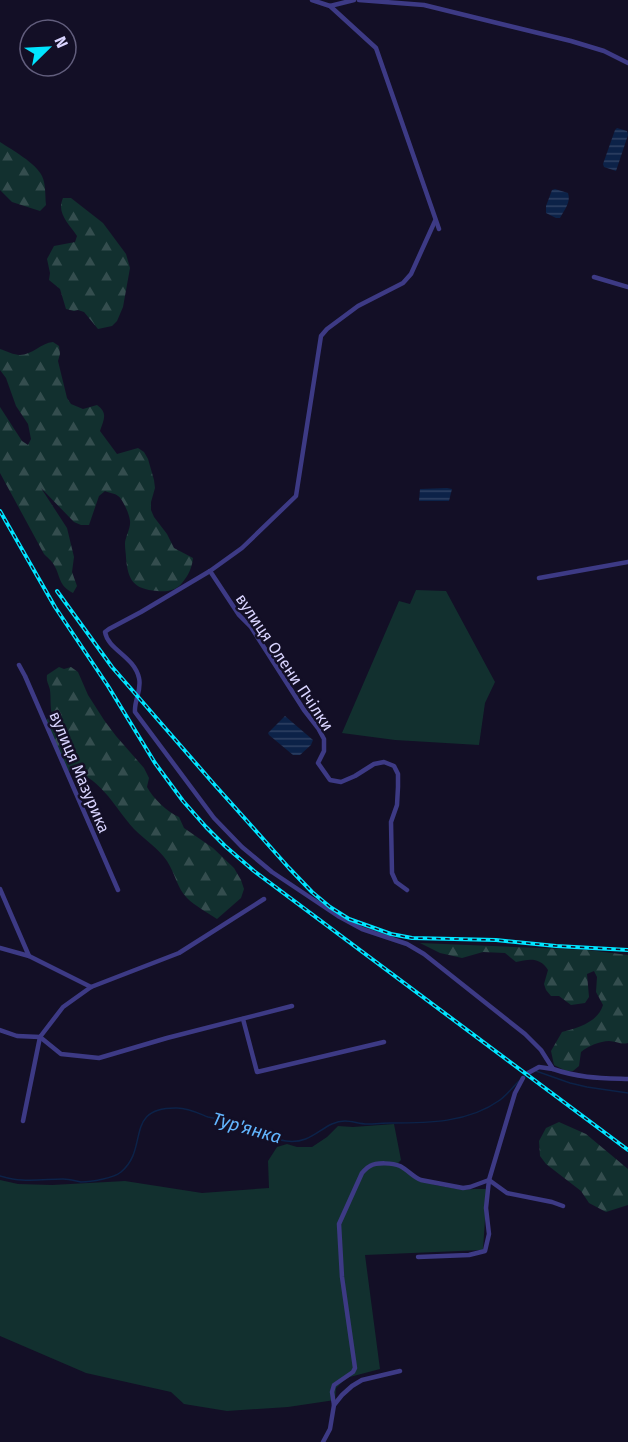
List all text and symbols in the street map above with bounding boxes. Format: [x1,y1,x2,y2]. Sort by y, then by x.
north arrow [18,18,78,78]
text: N [50,33,72,51]
street label: вулиця Олени Пчілки [232,590,338,734]
street label: вулиця Мазурика [45,708,114,836]
water label: Тур'янка [210,1108,284,1148]

